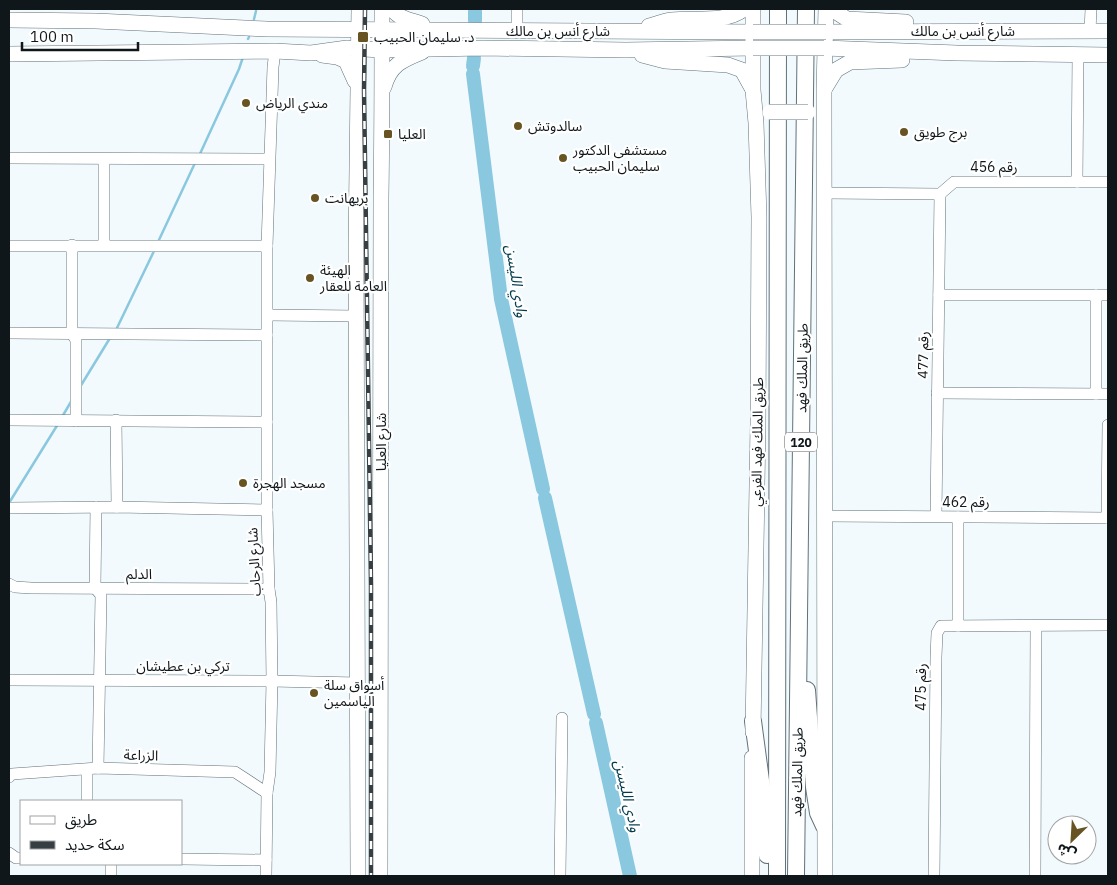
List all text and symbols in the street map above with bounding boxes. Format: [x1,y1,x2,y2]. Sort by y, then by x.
scale bar [22,20,139,52]
street label: شارع أنس بن مالك [506,22,610,42]
street label: شارع أنس بن مالك [911,22,1015,42]
text: 100 m [30,27,74,46]
place label: د. سليمان الحبيب [374,28,475,46]
marker: د. سليمان الحبيب [356,30,370,44]
place label: مندي الرياض [256,94,328,114]
marker: مندي الرياض [240,97,252,109]
place label: سالدوتش [528,117,582,135]
marker: سالدوتش [512,120,524,132]
place label: برج طويق [914,123,967,143]
place label: العليا [398,125,426,143]
marker: برج طويق [898,126,910,138]
marker: العليا [382,128,394,140]
place label: مستشفى الدكتور سليمان الحبيب [572,141,667,175]
marker: مستشفى الدكتور سليمان الحبيب [557,152,569,164]
street label: رقم 456 [970,158,1018,178]
place label: بريهانت [325,189,369,207]
marker: بريهانت [309,192,321,204]
water label: وادي الليسن [499,243,532,320]
place label: الهيئة العامة للعقار [319,261,387,295]
marker: الهيئة العامة للعقار [304,272,316,284]
street label: طريق الملك فهد [792,323,813,413]
street label: رقم 477 [914,331,934,379]
street label: طريق الملك فهد الفرعي [747,377,769,507]
street label: شارع العليا [372,413,392,471]
road number: 120 [785,432,817,452]
place label: مسجد الهجرة [253,474,326,492]
marker: مسجد الهجرة [237,477,249,489]
street label: رقم 462 [942,493,990,513]
street label: شارع الرحاب [243,527,267,597]
street label: الدلم [126,565,152,585]
street label: تركي بن عطيشان [136,657,230,677]
street label: رقم 475 [912,663,932,711]
place label: أسواق سلة الياسمين [324,676,385,710]
marker: أسواق سلة الياسمين [308,687,320,699]
street label: طريق الملك فهد [787,727,808,817]
street label: الزراعة [123,745,159,765]
water label: وادي الليسن [608,758,646,835]
legend [20,800,182,865]
text: طريق [65,810,97,830]
north arrow [1047,815,1097,865]
text: سكة حديد [65,835,125,854]
text: ش [1054,840,1079,864]

